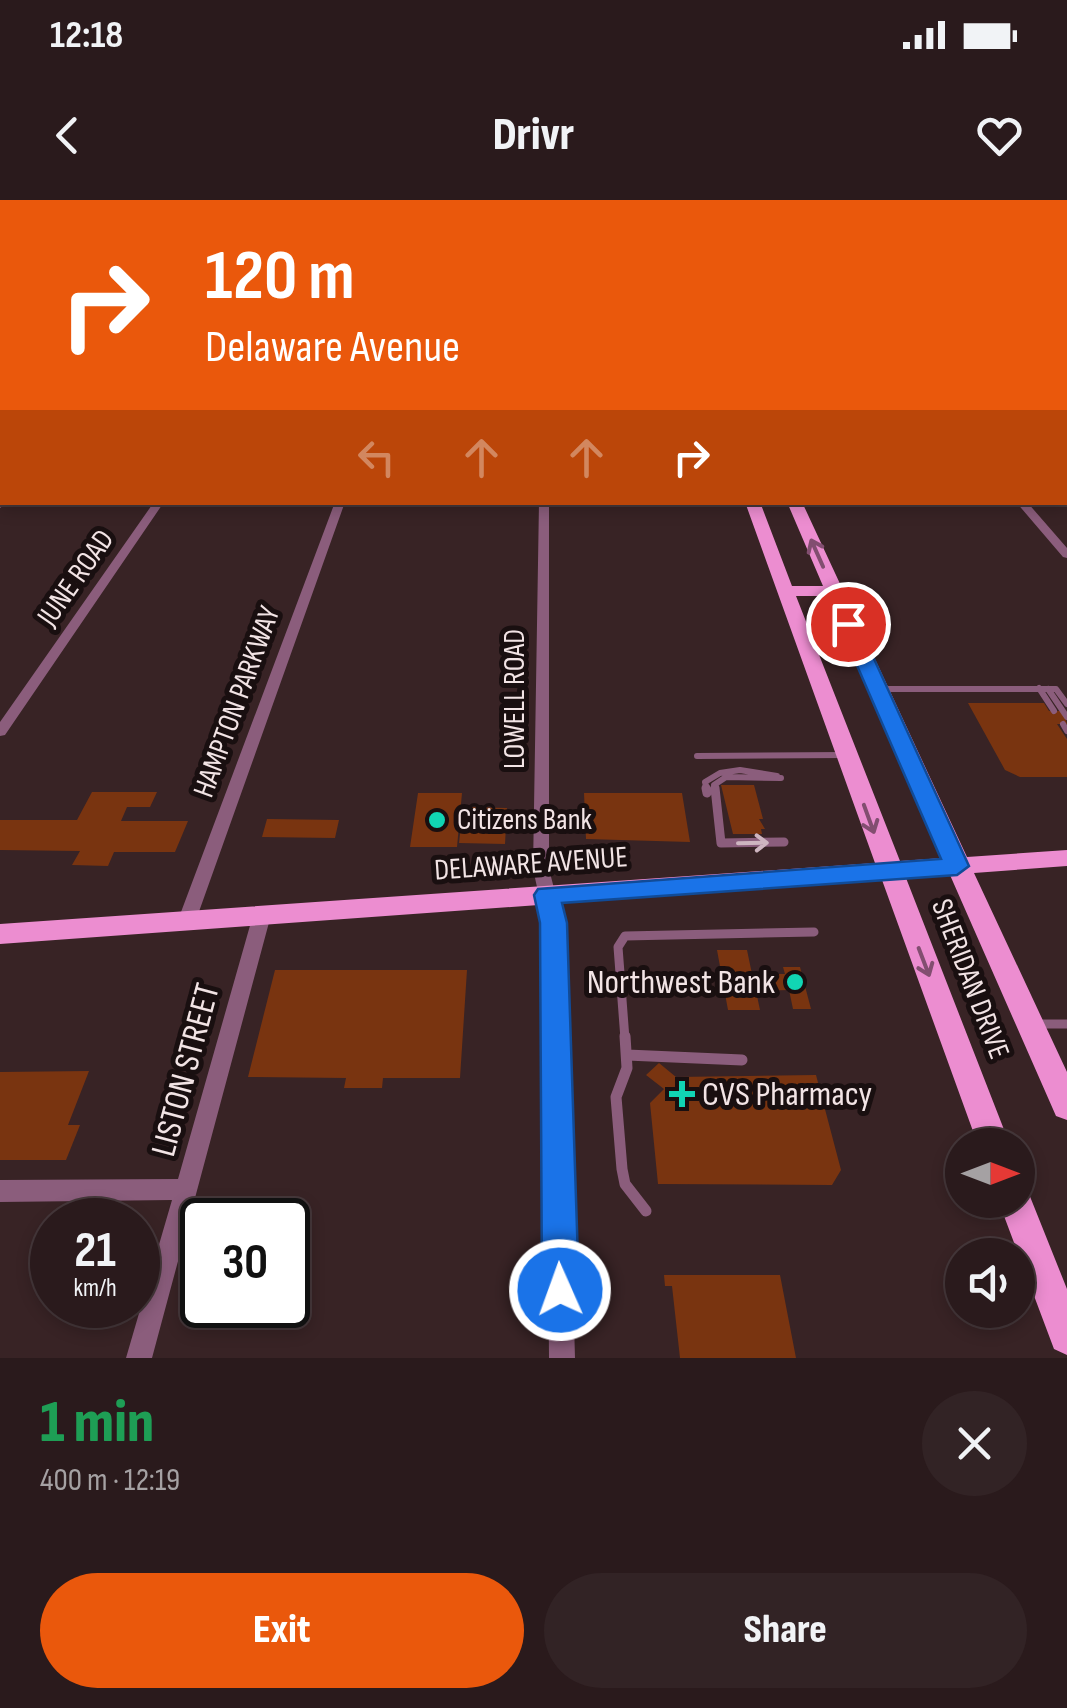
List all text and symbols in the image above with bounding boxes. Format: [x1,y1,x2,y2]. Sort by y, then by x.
text: 12:18 [50,13,123,58]
icon: back [40,108,95,163]
text: Drivr [493,108,574,163]
icon: heart [972,108,1027,163]
text: 120 m [205,235,355,319]
icon: right [40,240,170,370]
text: Delaware Avenue [205,320,460,375]
icon: left [349,430,404,485]
icon: ahead [454,430,509,485]
icon: ahead [559,430,614,485]
icon: right [664,430,719,485]
street label: JUNE ROAD [29,523,122,634]
one-way arrow [807,538,825,569]
pin [806,582,891,667]
icon: arrive [821,597,876,652]
street label: HAMPTON PARKWAY [186,601,288,802]
street label: LOWELL ROAD [497,629,533,769]
place label: Citizens Bank [457,802,592,838]
one-way arrow [861,802,879,833]
marker: Citizens Bank [426,809,448,831]
one-way arrow [736,833,768,852]
street label: DELAWARE AVENUE [433,839,629,889]
street label: SHERIDAN DRIVE [923,894,1017,1064]
one-way arrow [916,946,934,977]
place label: Northwest Bank [587,961,776,1004]
marker: Northwest Bank [784,971,806,993]
street label: LISTON STREET [142,979,230,1161]
place label: CVS Pharmacy [702,1073,872,1116]
marker: CVS Pharmacy [671,1083,693,1105]
north arrow [945,1128,1035,1218]
map controls [945,1128,1035,1328]
speed limit sign: 30 [180,1198,310,1328]
text: 21 [74,1221,116,1281]
position arrow [508,1238,612,1342]
button: sound [945,1238,1035,1328]
text: km/h [73,1273,117,1304]
text: 1 min [40,1387,154,1459]
button: close [922,1391,1027,1496]
text: 400 m · 12:19 [40,1461,180,1500]
button: Exit [40,1573,524,1688]
button: Share [544,1573,1027,1688]

